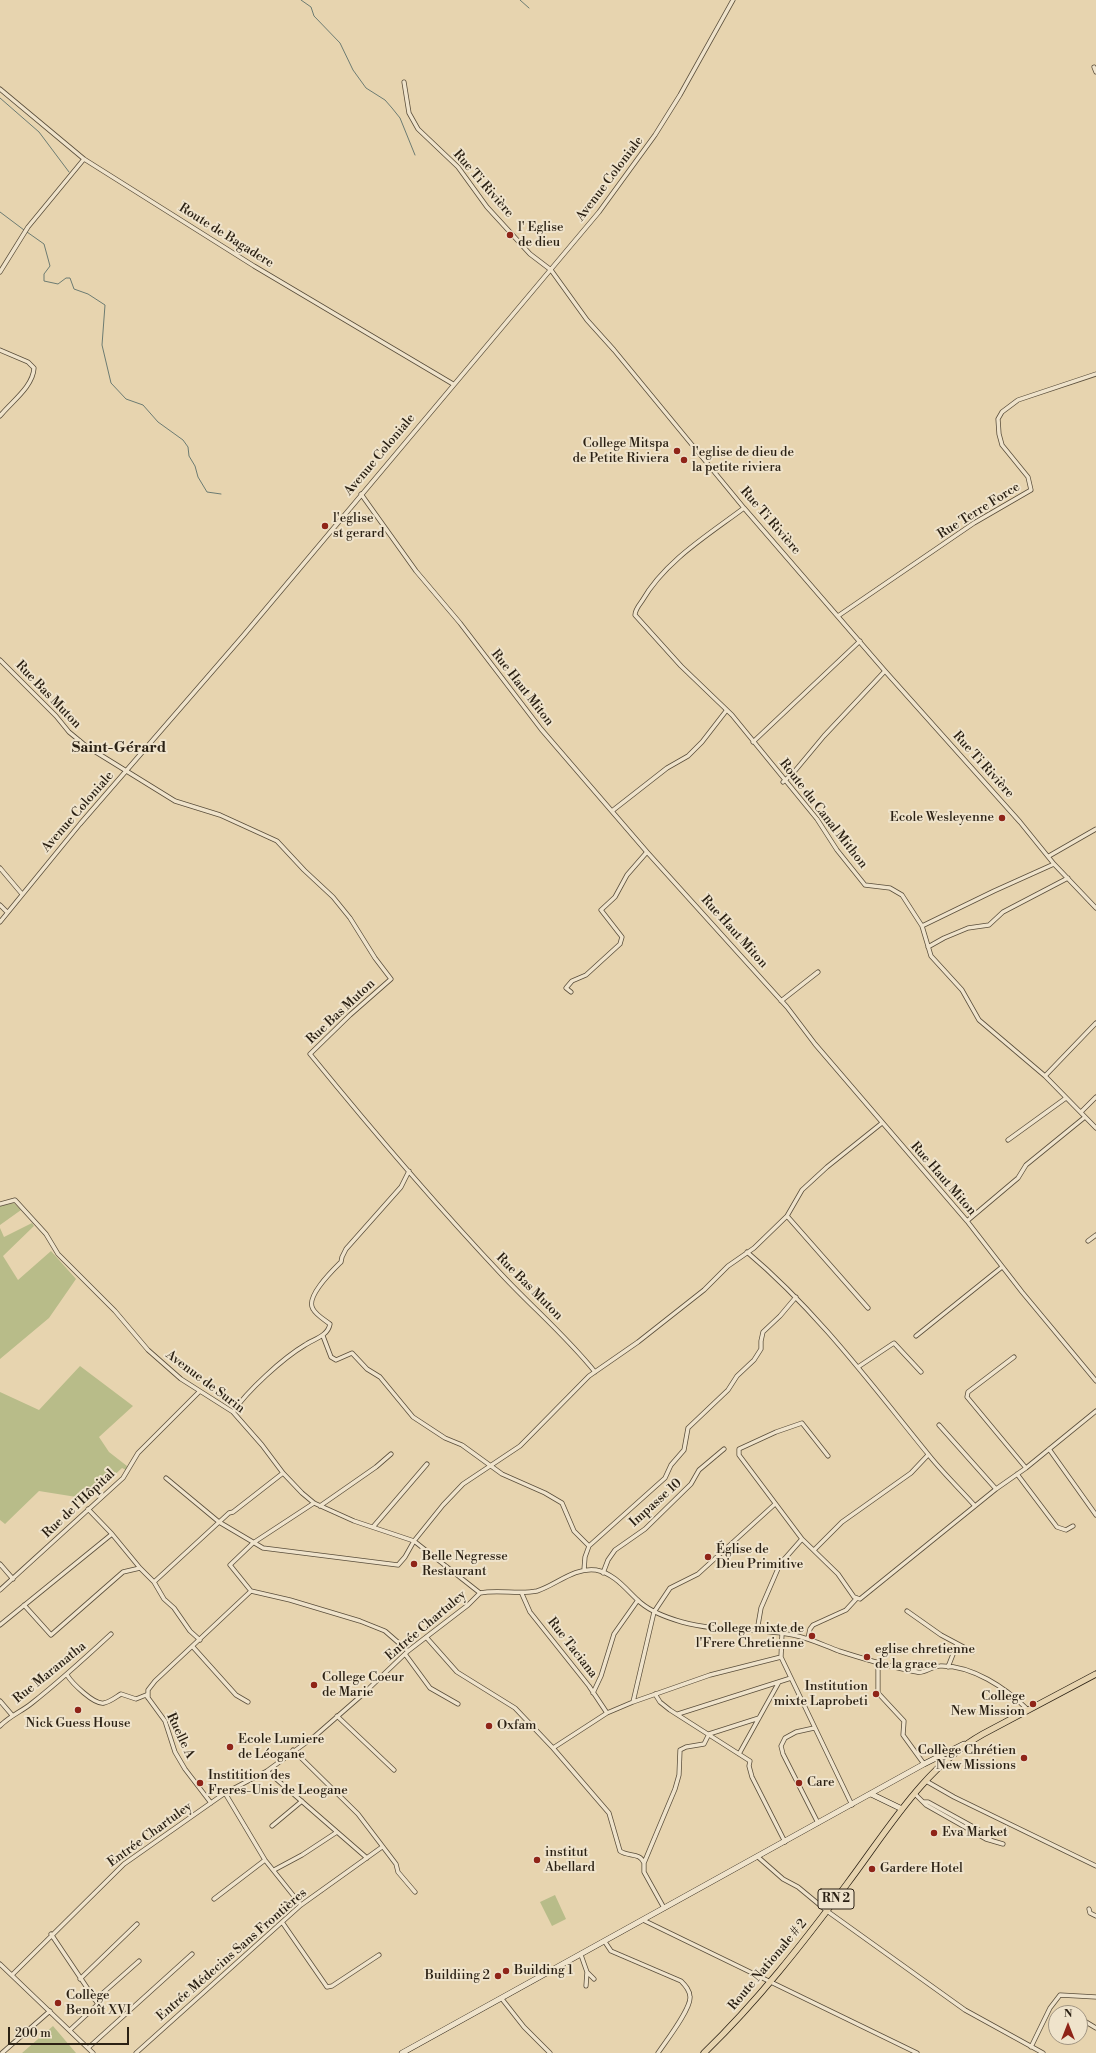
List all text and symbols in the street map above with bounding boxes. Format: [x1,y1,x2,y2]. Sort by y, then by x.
street label: Avenue Coloniale [573,134,647,224]
street label: Rue Ti Rivière [449,147,517,221]
street label: Route de Bagadere [176,200,276,272]
place label: l' Eglise de dieu [518,220,564,251]
marker: l' Eglise de dieu [505,230,515,240]
street label: Avenue Coloniale [341,411,419,499]
place label: College Mitspa de Petite Riviera [573,436,669,467]
place label: l'eglise de dieu de la petite riviera [692,445,794,476]
marker: College Mitspa de Petite Riviera [672,446,682,456]
marker: l'eglise de dieu de la petite riviera [679,455,689,465]
street label: Rue Terre Force [935,479,1023,543]
street label: Rue Ti Rivière [736,484,804,558]
place label: l'eglise st gerard [333,511,384,542]
marker: l'eglise st gerard [320,521,330,531]
street label: Rue Haut Miton [487,647,557,729]
street label: Rue Bas Muton [12,658,84,732]
street label: Rue Ti Rivière [949,728,1017,802]
district label: Saint-Gérard [72,739,166,757]
street label: Route du Canal Mithon [775,756,871,872]
street label: Avenue Coloniale [39,768,117,856]
place label: Ecole Wesleyenne [890,810,994,826]
marker: Ecole Wesleyenne [997,813,1007,823]
street label: Rue Haut Miton [697,892,771,972]
street label: Rue Bas Muton [303,976,379,1048]
street label: Rue Haut Miton [907,1139,979,1219]
street label: Rue Bas Muton [492,1250,566,1324]
street label: Avenue de Surin [162,1347,248,1417]
street label: Rue de l'Hôpital [39,1466,119,1542]
street label: Impasse 10 [627,1476,685,1530]
place label: Église de Dieu Primitive [716,1542,803,1573]
place label: Belle Negresse Restaurant [422,1549,508,1580]
marker: Église de Dieu Primitive [703,1552,713,1562]
marker: Belle Negresse Restaurant [409,1559,419,1569]
street label: Entrée Chartuley [382,1588,470,1664]
street label: Rue Taciana [544,1615,600,1681]
place label: College mixte de l'Frere Chretienne [696,1621,804,1652]
marker: College mixte de l'Frere Chretienne [807,1631,817,1641]
street label: Rue Maranatha [10,1639,90,1707]
place label: eglise chretienne de la grace [875,1642,975,1673]
marker: eglise chretienne de la grace [862,1652,872,1662]
place label: College Coeur de Marie [322,1670,404,1701]
place label: Institution mixte Laprobeti [774,1679,868,1710]
marker: College Coeur de Marie [309,1680,319,1690]
marker: Institution mixte Laprobeti [871,1689,881,1699]
place label: College New Mission [951,1689,1025,1720]
marker: College New Mission [1028,1699,1038,1709]
marker: Nick Guess House [73,1705,83,1715]
street label: Ruelle A [163,1711,197,1761]
place label: Nick Guess House [25,1716,131,1732]
place label: Oxfam [497,1718,536,1734]
marker: Oxfam [484,1721,494,1731]
place label: Ecole Lumiere de Léogane [238,1732,324,1763]
marker: Ecole Lumiere de Léogane [225,1742,235,1752]
place label: Collège Chrétien New Missions [918,1743,1016,1774]
marker: Collège Chrétien New Missions [1019,1753,1029,1763]
place label: Institition des Freres-Unis de Leogane [208,1768,348,1799]
place label: Care [807,1775,835,1791]
marker: Institition des Freres-Unis de Leogane [195,1778,205,1788]
marker: Care [794,1778,804,1788]
street label: Entrée Chartuley [105,1799,195,1871]
place label: Eva Market [942,1825,1008,1841]
marker: Eva Market [929,1828,939,1838]
place label: institut Abellard [545,1845,595,1876]
marker: institut Abellard [532,1855,542,1865]
place label: Gardere Hotel [880,1861,963,1877]
marker: Gardere Hotel [867,1864,877,1874]
street label: Entrée Médecins Sans Frontières [154,1885,310,2025]
road number: RN 2 [818,1889,854,1909]
street label: Route Nationale # 2 [725,1916,811,2014]
place label: Building 1 [514,1963,573,1979]
marker: Building 1 [501,1966,511,1976]
place label: Buildiing 2 [425,1968,490,1984]
marker: Buildiing 2 [493,1971,503,1981]
place label: Collège Benoît XVI [66,1988,131,2019]
marker: Collège Benoît XVI [53,1998,63,2008]
north arrow [1048,2005,1088,2045]
text: N [1064,2007,1072,2021]
scale bar [10,2019,131,2045]
text: 200 m [15,2026,51,2041]

